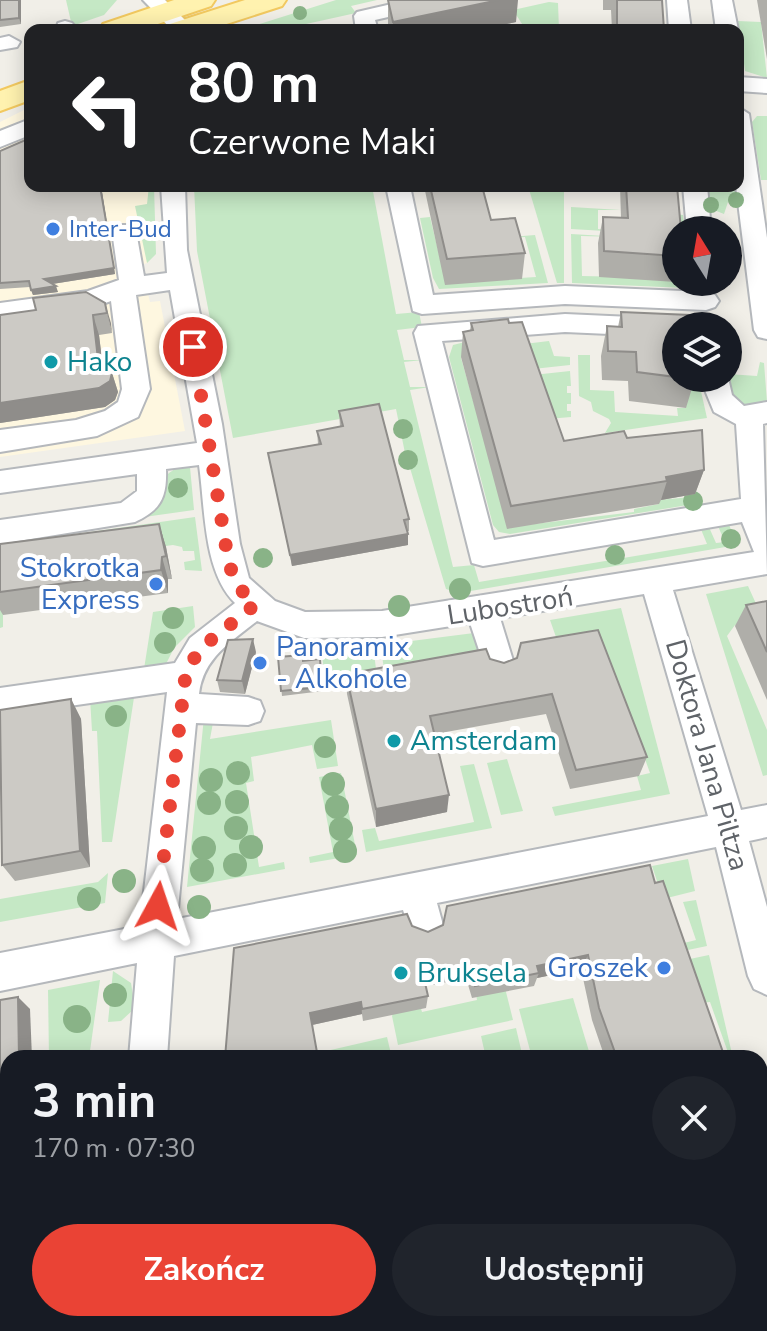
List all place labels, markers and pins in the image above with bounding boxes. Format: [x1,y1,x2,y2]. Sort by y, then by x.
place label: Inter-Bud [69,213,172,245]
marker: Inter-Bud [44,220,62,238]
pin [159,313,227,381]
place label: Hako [67,343,132,381]
marker: Hako [42,353,60,371]
place label: Stokrotka Express [20,549,140,619]
marker: Stokrotka Express [147,575,165,593]
place label: Panoramix - Alkohole [276,628,410,698]
marker: Panoramix - Alkohole [251,654,269,672]
place label: Amsterdam [410,722,557,760]
marker: Amsterdam [385,732,403,750]
place label: Groszek [547,949,649,987]
place label: Bruksela [417,954,527,992]
marker: Groszek [655,959,673,977]
marker: Bruksela [392,964,410,982]

